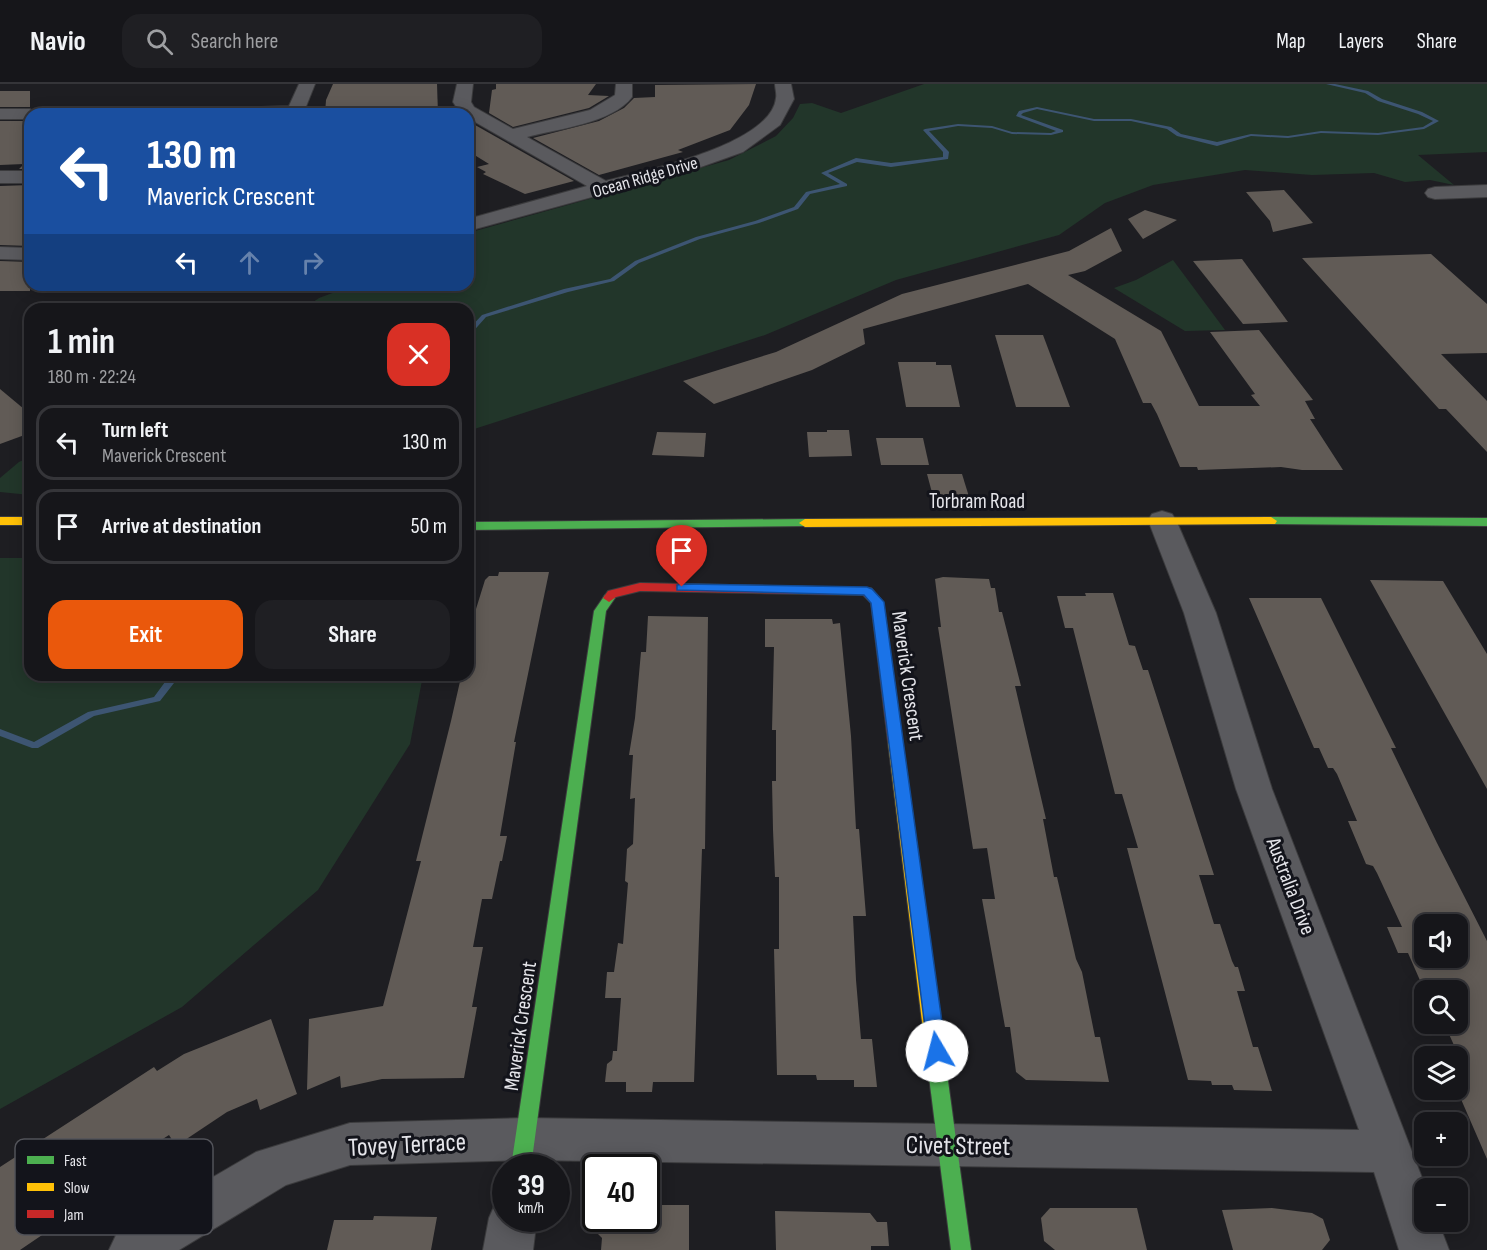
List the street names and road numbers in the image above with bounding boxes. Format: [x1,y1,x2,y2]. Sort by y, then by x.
street label: Ocean Ridge Drive [590,152,700,203]
street label: Torbram Road [929,489,1025,514]
street label: Maverick Crescent [886,610,929,742]
street label: Australia Drive [1260,833,1320,938]
street label: Maverick Crescent [499,960,542,1092]
street label: Tovey Terrace [347,1127,467,1164]
street label: Civet Street [905,1130,1011,1163]

